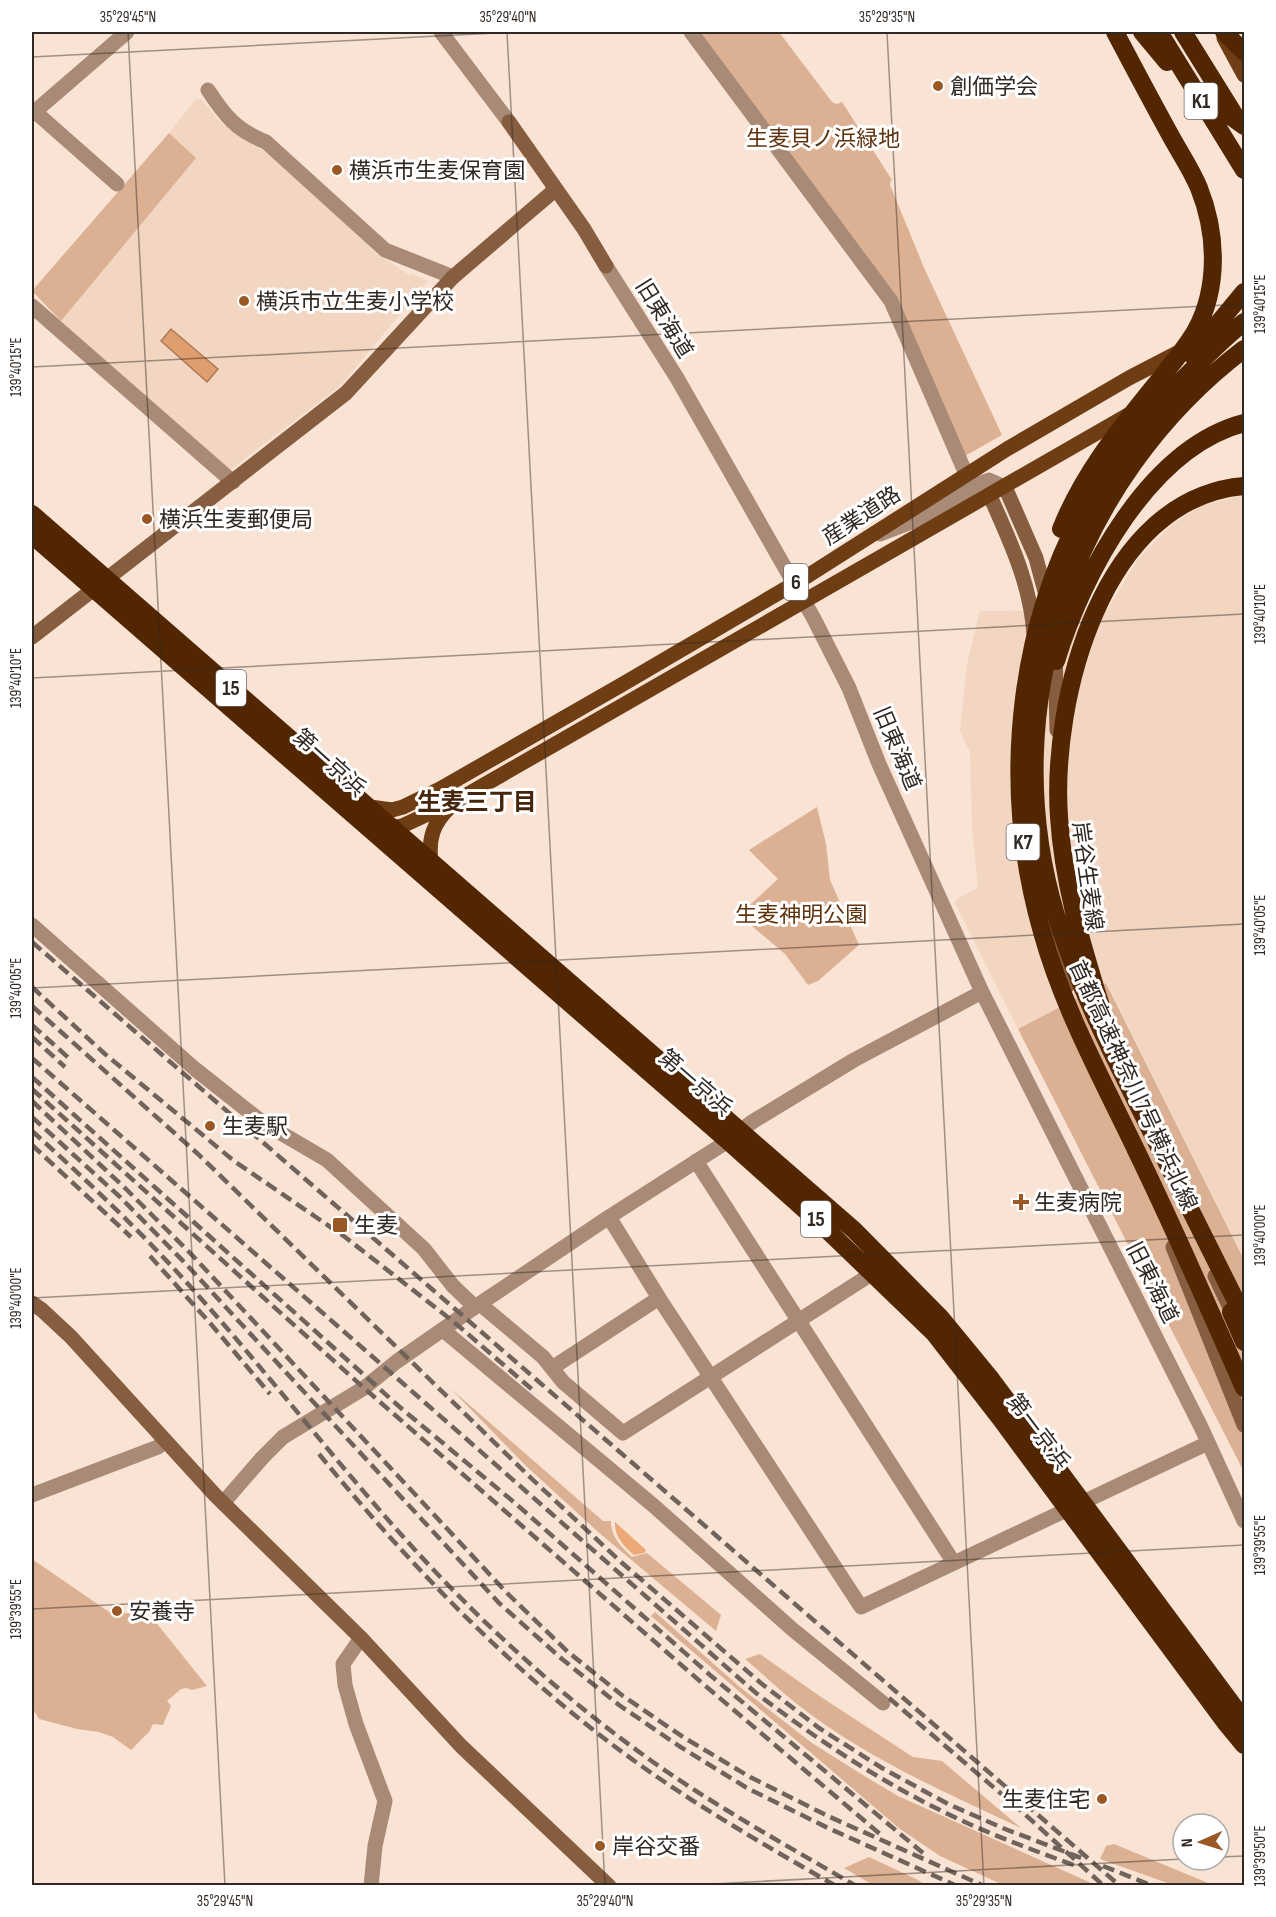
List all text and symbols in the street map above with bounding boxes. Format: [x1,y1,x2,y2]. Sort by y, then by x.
text: 35°29'45"N [100,8,156,27]
text: 35°29'40"N [480,8,536,27]
text: 35°29'35"N [859,8,915,27]
place label: 創価学会 [950,74,1038,101]
marker: 創価学会 [931,79,945,93]
road number: K1 [1184,83,1218,119]
park label: 生麦貝ノ浜緑地 [746,126,900,153]
place label: 横浜市生麦保育園 [349,158,525,185]
marker: 横浜市生麦保育園 [330,163,344,177]
street label: 旧東海道 [629,274,698,363]
text: 139°40'15"E [1251,274,1270,334]
place label: 横浜市立生麦小学校 [256,289,454,316]
marker: 横浜市立生麦小学校 [237,294,251,308]
text: 139°40'15"E [7,337,26,397]
street label: 産業道路 [818,481,906,552]
place label: 横浜生麦郵便局 [159,507,313,534]
marker: 横浜生麦郵便局 [140,512,154,526]
road number: 6 [784,564,808,600]
text: 139°40'10"E [1251,584,1270,644]
text: 139°40'10"E [7,648,26,708]
road number: 15 [216,670,246,706]
street label: 旧東海道 [867,703,926,794]
street label: 第一京浜 [287,724,371,803]
district label: 生麦三丁目 [417,788,537,817]
street label: 岸谷生麦線 [1065,820,1108,933]
road number: K7 [1006,824,1040,860]
text: 139°40'05"E [1251,895,1270,955]
park label: 生麦神明公園 [735,902,867,929]
street label: 首都高速神奈川7号横浜北線 [1063,956,1203,1215]
text: 139°40'05"E [7,958,26,1018]
street label: 第一京浜 [653,1044,737,1122]
place label: 生麦駅 [222,1114,288,1141]
marker: 生麦駅 [203,1119,217,1133]
place label: 生麦病院 [1034,1190,1122,1217]
marker: 生麦病院 [1012,1193,1030,1211]
road number: 15 [801,1201,831,1237]
text: 139°40'00"E [1251,1204,1270,1266]
place label: 生麦 [354,1213,398,1240]
marker: 生麦 [331,1216,349,1234]
street label: 旧東海道 [1120,1237,1184,1328]
text: 139°40'00"E [7,1267,26,1329]
street label: 第一京浜 [1001,1389,1075,1475]
text: 139°39'55"E [1251,1515,1270,1575]
text: 139°39'55"E [7,1579,26,1639]
place label: 安養寺 [129,1599,195,1626]
marker: 安養寺 [110,1604,124,1618]
place label: 生麦住宅 [1002,1787,1090,1814]
marker: 生麦住宅 [1095,1792,1109,1806]
north arrow [1171,1812,1231,1872]
text: 139°39'50"E [1251,1825,1270,1887]
place label: 岸谷交番 [612,1834,700,1861]
text: N [1178,1838,1197,1847]
marker: 岸谷交番 [593,1839,607,1853]
text: 35°29'45"N [197,1892,253,1911]
text: 35°29'40"N [577,1892,633,1911]
text: 35°29'35"N [956,1892,1012,1911]

